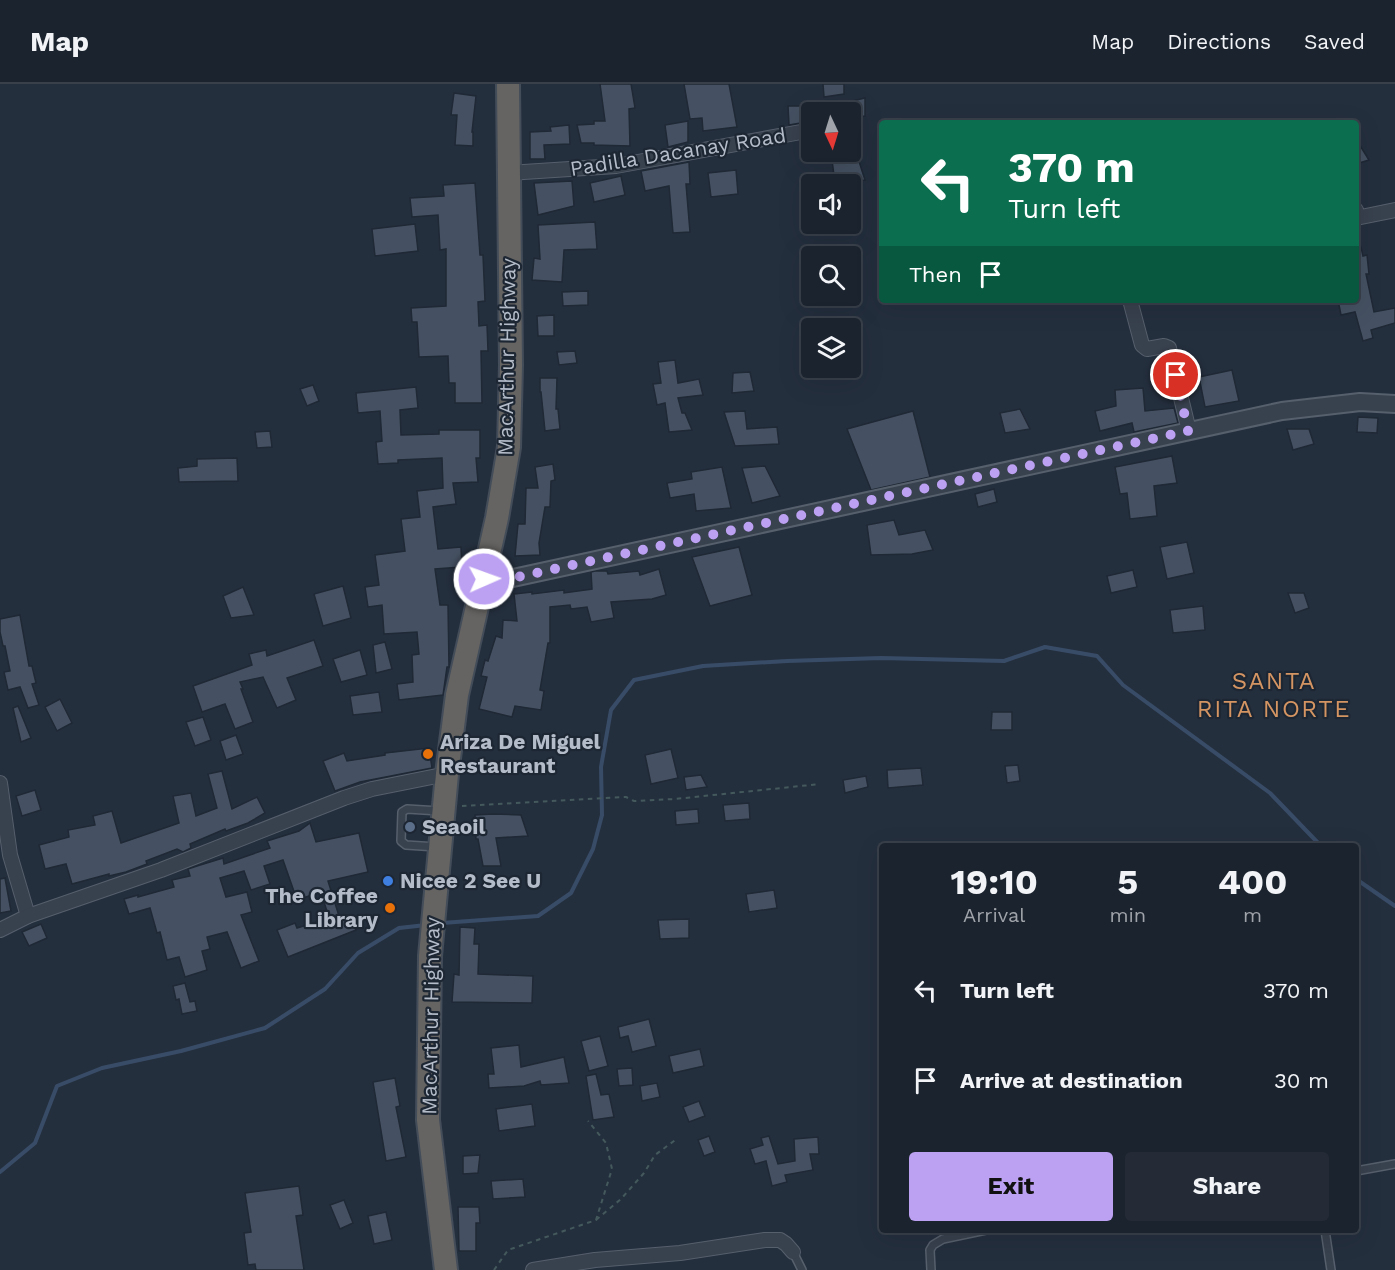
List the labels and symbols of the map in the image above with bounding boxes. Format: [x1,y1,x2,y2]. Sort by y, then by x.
north arrow [801,102,861,162]
street label: Padilla Dacanay Road [568,122,788,181]
street label: MacArthur Highway [492,258,521,456]
pin [1150,349,1201,400]
position arrow [452,547,516,611]
district label: SANTA RITA NORTE [1197,667,1351,723]
place label: Ariza De Miguel Restaurant [440,729,601,778]
marker: Ariza De Miguel Restaurant [421,747,435,761]
place label: Seaoil [422,814,485,839]
marker: Seaoil [403,820,417,834]
place label: Nicee 2 See U [400,868,541,893]
marker: Nicee 2 See U [381,874,395,888]
place label: The Coffee Library [265,883,378,932]
marker: The Coffee Library [383,901,397,915]
street label: MacArthur Highway [416,917,445,1115]

